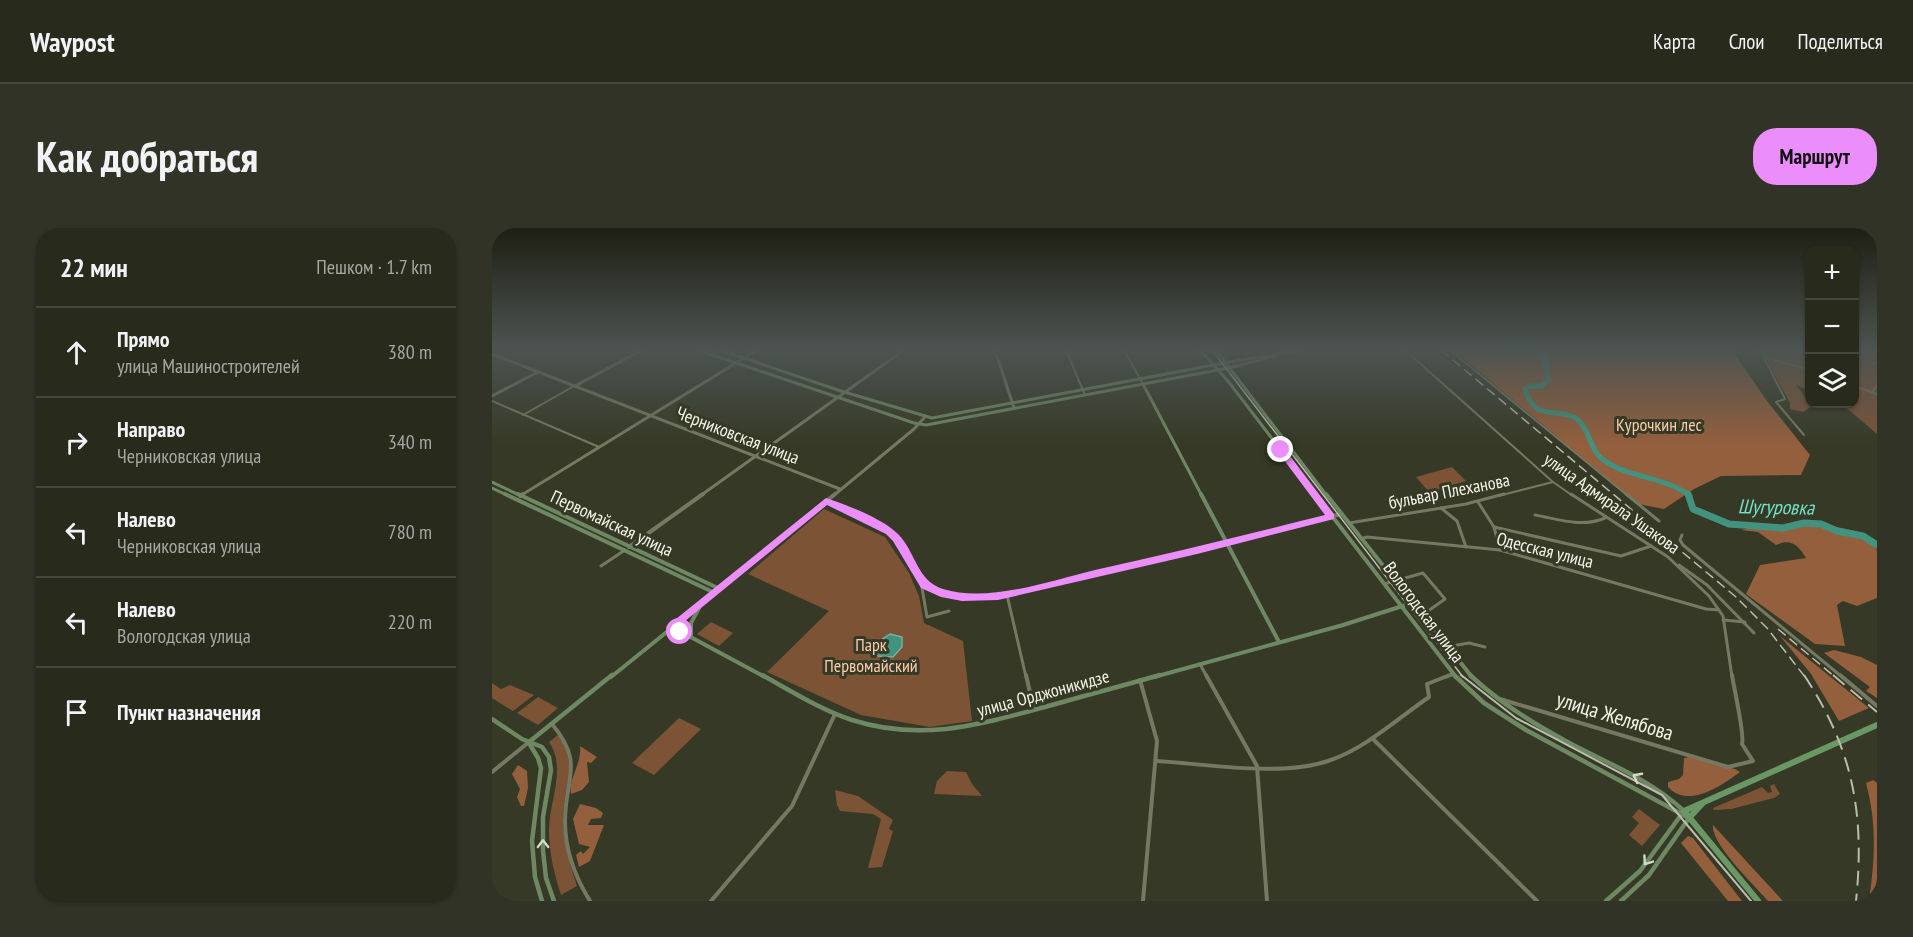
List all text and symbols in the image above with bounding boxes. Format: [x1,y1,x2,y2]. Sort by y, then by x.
text: Waypost [30,23,115,60]
text: Карта [1653,28,1696,55]
text: Слои [1729,28,1764,55]
text: Поделиться [1797,28,1883,55]
button: Маршрут [1753,128,1877,185]
text: Как добраться [36,129,258,184]
map controls [1805,246,1859,408]
button: + [1805,246,1859,300]
text: 22 мин [60,251,128,284]
text: Пешком · 1.7 km [316,254,432,280]
button: − [1805,300,1859,354]
text: Прямо [117,325,170,353]
icon: ahead [60,336,93,369]
text: 380 m [388,339,432,365]
text: улица Машиностроителей [117,353,300,379]
button: layers [1805,354,1859,408]
street label: Черниковская улица [673,401,803,469]
park label: Курочкин лес [1616,413,1702,436]
text: Направо [117,415,185,443]
icon: right [60,426,93,459]
text: 340 m [388,429,432,455]
route end [1267,436,1293,462]
text: Черниковская улица [117,443,261,469]
street label: улица Адмирала Ушакова [1539,447,1685,559]
street label: бульвар Плеханова [1386,468,1512,514]
street label: Первомайская улица [547,485,677,561]
water label: Шугуровка [1738,493,1815,521]
text: Налево [117,505,176,533]
icon: left [60,516,93,549]
text: 780 m [388,519,432,545]
street label: Одесская улица [1494,527,1596,573]
text: Черниковская улица [117,533,261,559]
street label: Вологодская улица [1379,557,1469,667]
text: Налево [117,595,176,623]
icon: left [60,606,93,639]
text: 220 m [388,609,432,635]
route start [666,618,692,644]
text: Вологодская улица [117,623,251,649]
park label: Парк Первомайский [824,633,918,677]
street label: улица Орджоникидзе [974,664,1112,722]
street label: улица Желябова [1553,685,1677,747]
icon: arrive [60,696,93,729]
text: Пункт назначения [117,698,261,726]
one-way arrow [1632,773,1643,784]
one-way arrow [537,839,549,848]
one-way arrow [1643,855,1654,866]

